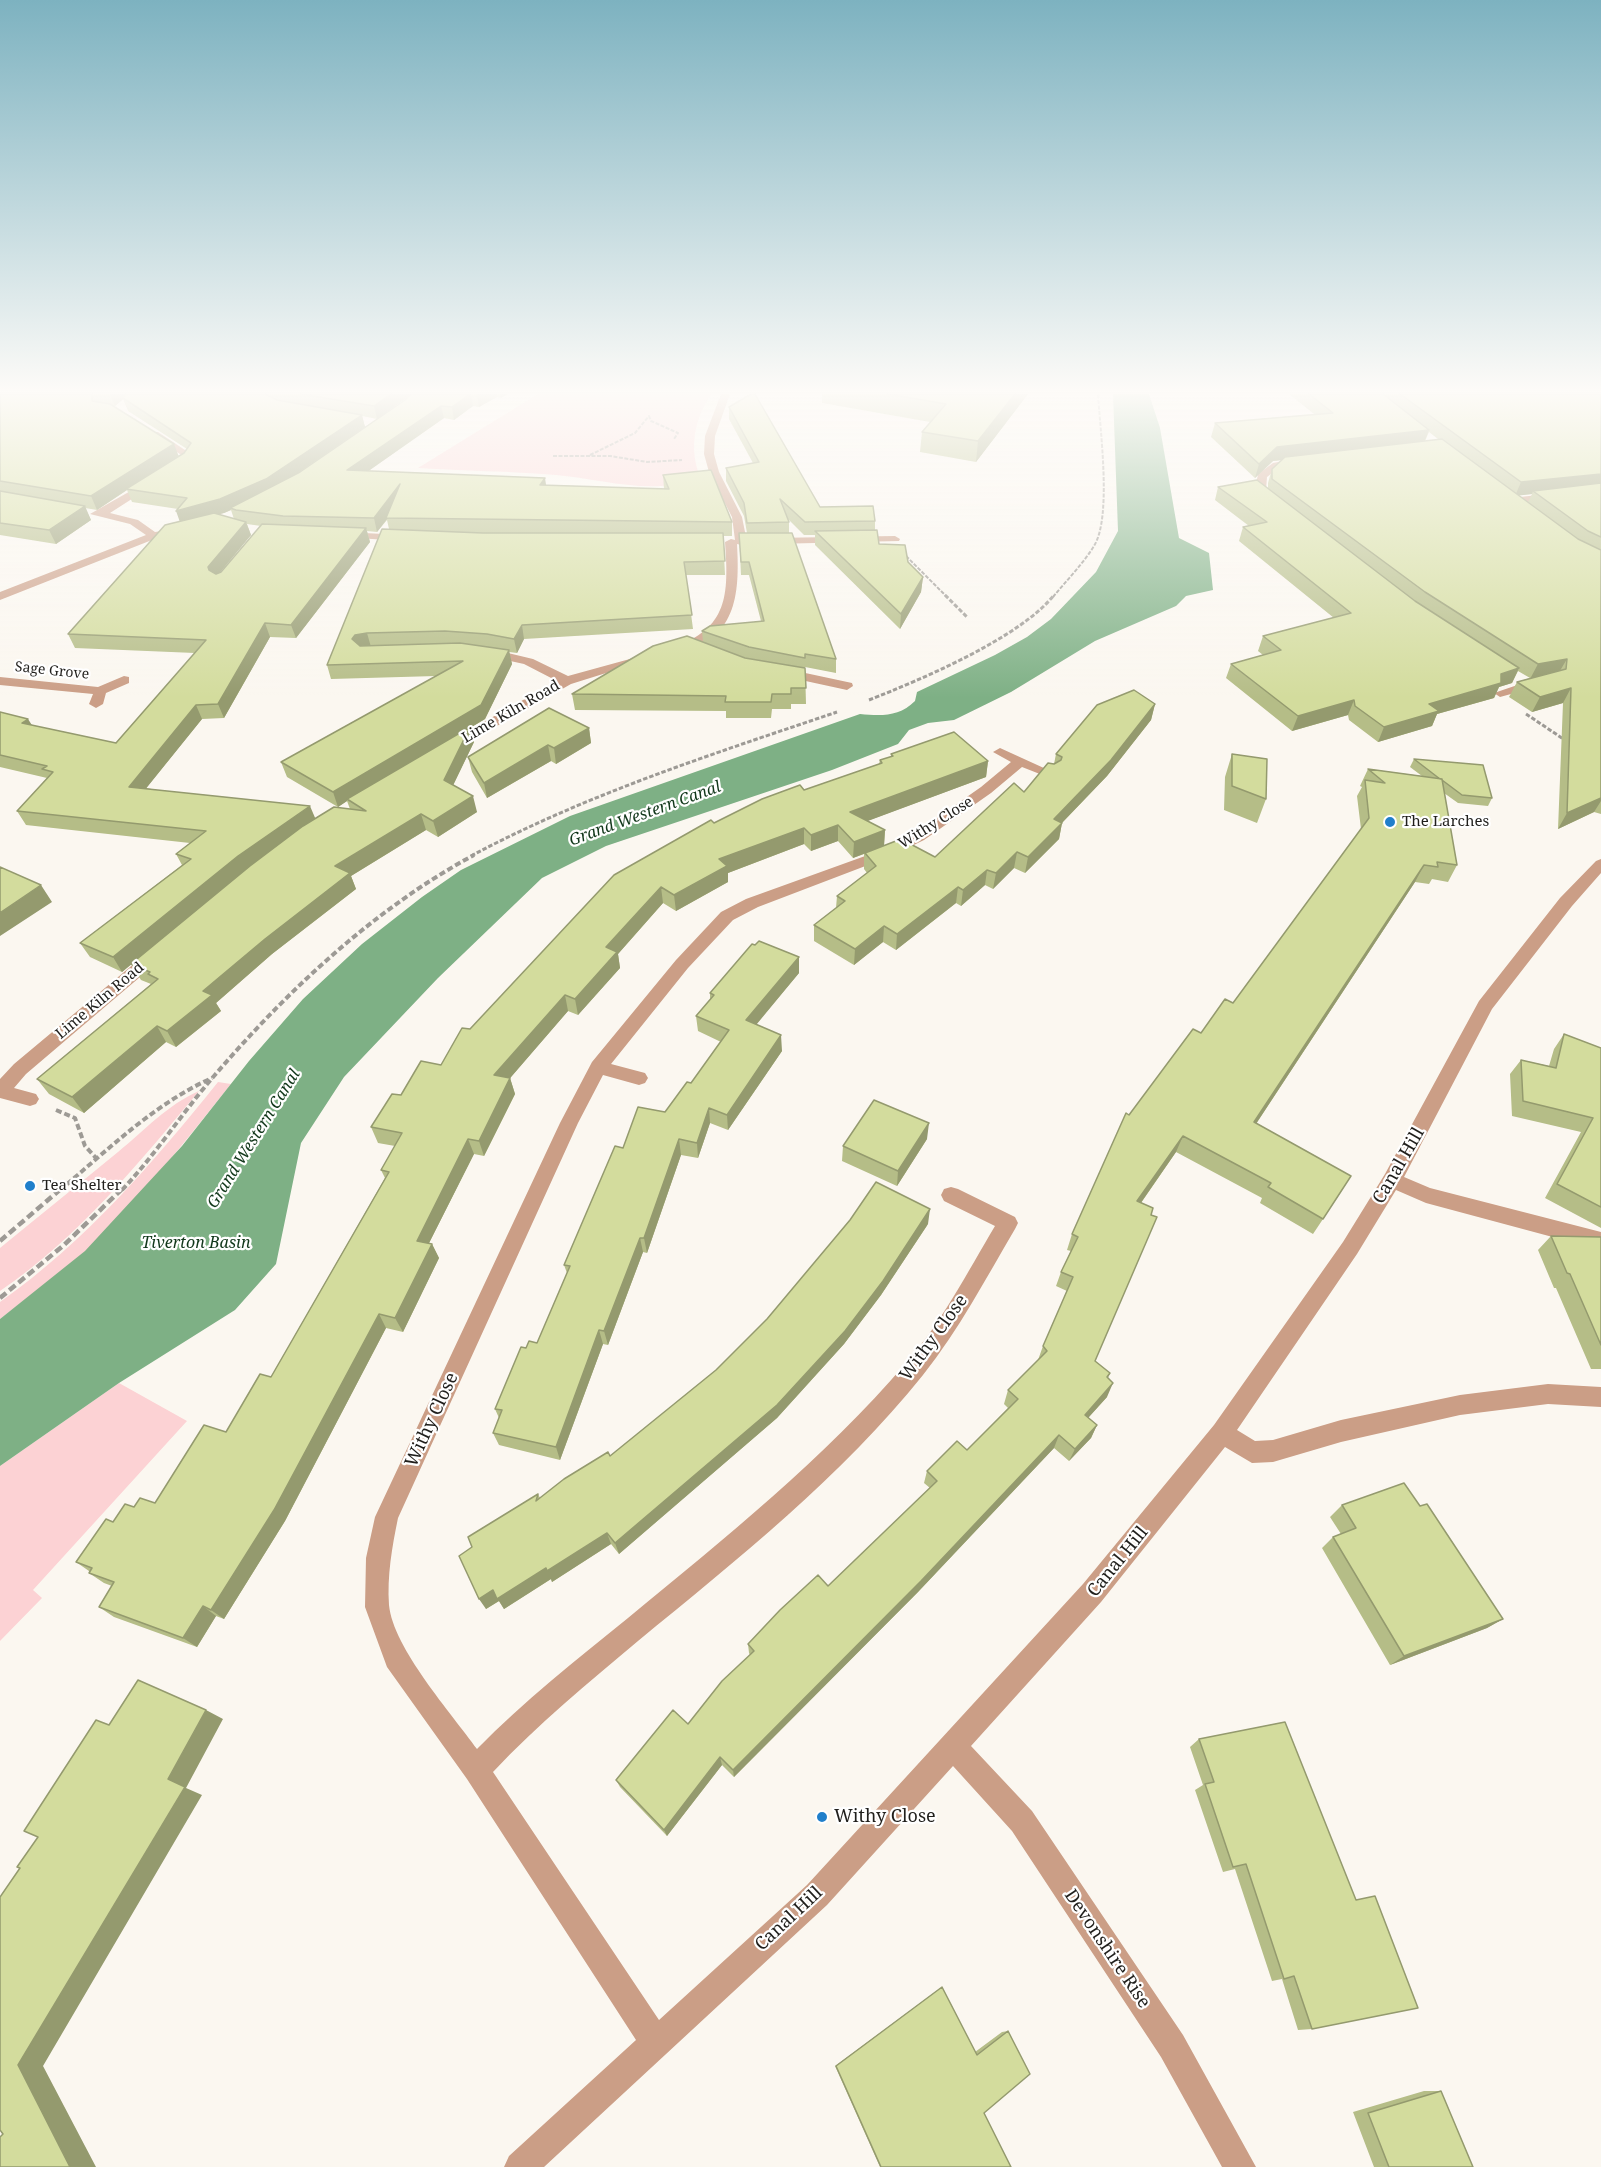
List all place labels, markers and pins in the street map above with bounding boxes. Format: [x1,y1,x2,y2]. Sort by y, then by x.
place label: The Larches [1402,813,1489,831]
marker: The Larches [1383,815,1397,829]
place label: Tea Shelter [42,1177,122,1195]
marker: Tea Shelter [23,1179,37,1193]
place label: Withy Close [834,1806,936,1828]
marker: Withy Close [815,1810,829,1824]

